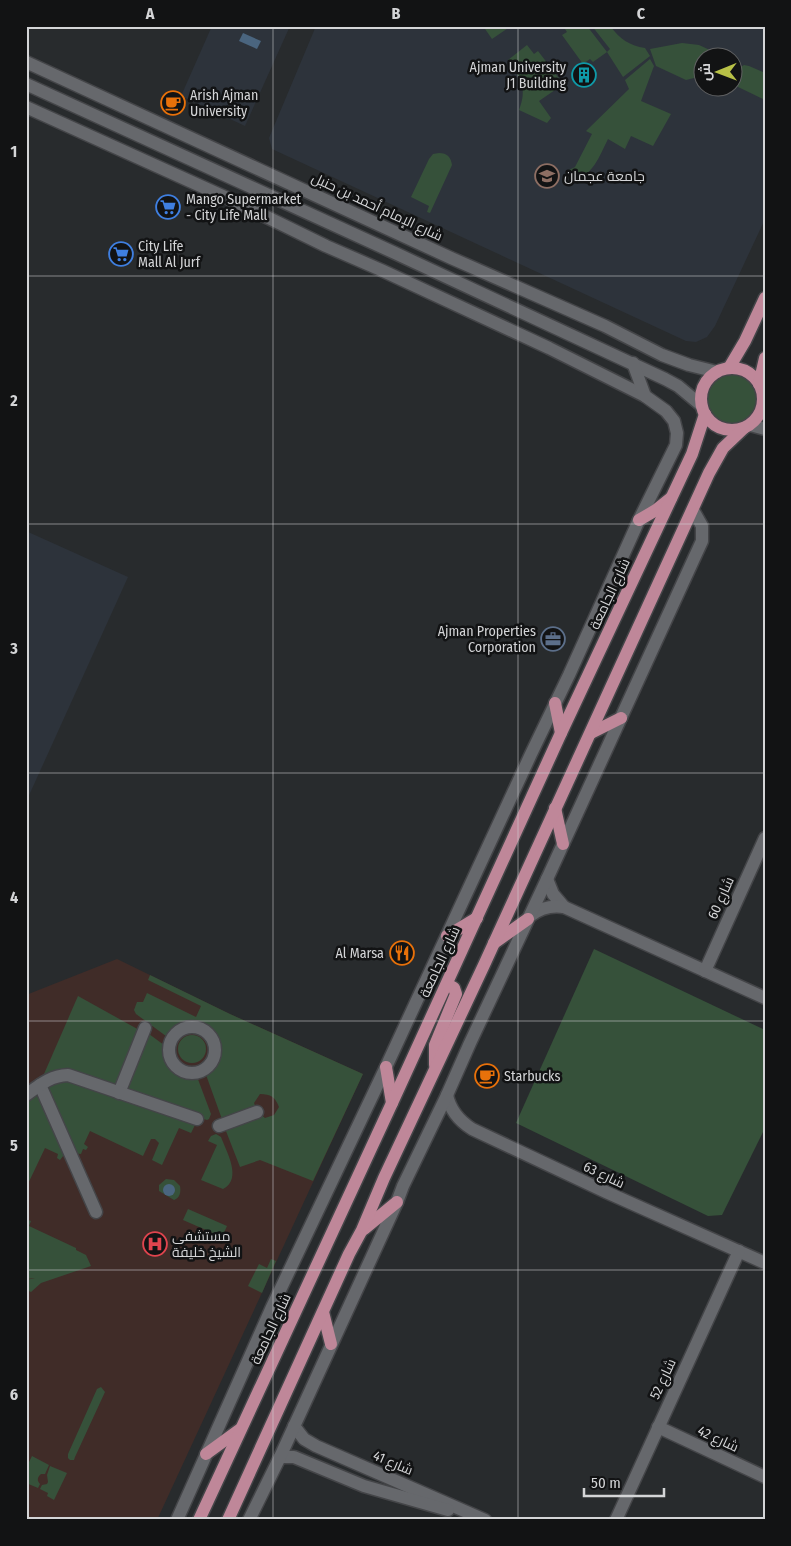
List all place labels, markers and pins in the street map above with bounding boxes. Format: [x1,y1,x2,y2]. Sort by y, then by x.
place label: Ajman University J1 Building [470,59,567,92]
building icon: Ajman University J1 Building [571,62,597,88]
place label: Arish Ajman University [190,87,258,120]
cafe icon: Arish Ajman University [160,90,186,116]
school or university icon: جامعة عجمان [534,163,560,189]
place label: جامعة عجمان [564,168,645,185]
place label: Mango Supermarket - City Life Mall [186,191,302,224]
supermarket icon: Mango Supermarket - City Life Mall [155,194,181,220]
place label: City Life Mall Al Jurf [138,238,202,271]
supermarket icon: City Life Mall Al Jurf [108,241,134,267]
place label: Ajman Properties Corporation [438,623,536,656]
office icon: Ajman Properties Corporation [540,626,566,652]
restaurant icon: Al Marsa [389,940,415,966]
place label: Al Marsa [335,945,384,962]
cafe icon: Starbucks [474,1063,500,1089]
place label: Starbucks [504,1068,560,1085]
place label: مستشفى الشيخ خليفة [172,1228,241,1261]
hospital icon: مستشفى الشيخ خليفة [142,1231,168,1257]

